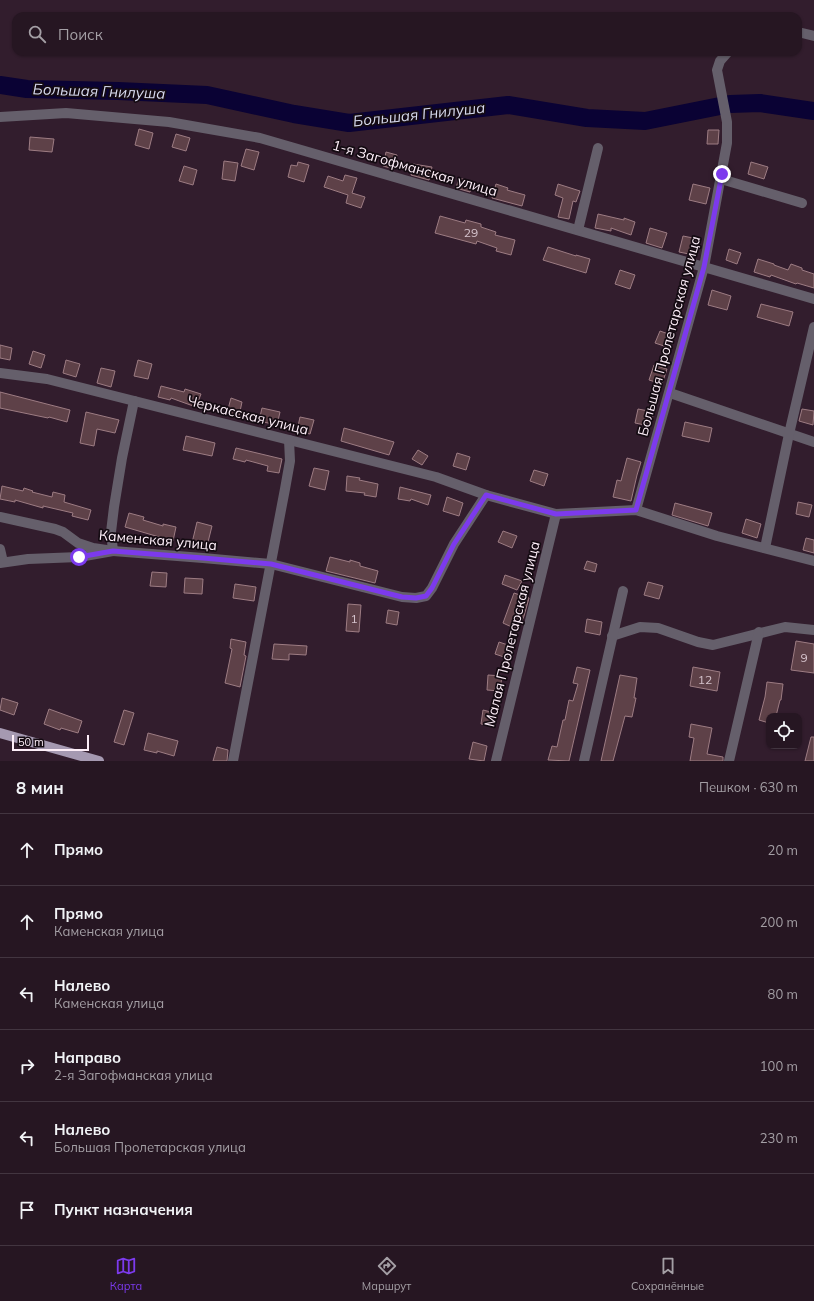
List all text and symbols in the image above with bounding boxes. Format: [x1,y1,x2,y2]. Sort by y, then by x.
search box [12,12,802,56]
icon: search [26,23,48,45]
text: Поиск [58,25,103,44]
water label: Большая Гнилуша [32,79,166,103]
water label: Большая Гнилуша [352,98,486,130]
street label: 1-я Загофманская улица [330,136,500,200]
route end [713,165,731,183]
house number: 29 [464,225,478,240]
street label: Большая Пролетарская улица [634,234,704,438]
street label: Черкасская улица [185,391,311,439]
street label: Каменская улица [98,526,218,554]
street label: Малая Пролетарская улица [480,539,544,729]
route start [70,548,88,566]
house number: 1 [350,611,358,626]
house number: 9 [800,650,808,665]
house number: 12 [698,672,712,687]
map controls [766,713,802,749]
button: locate [766,713,802,749]
scale bar [12,733,89,752]
text: 50 m [18,735,44,749]
text: 8 мин [16,777,64,798]
text: Пешком · 630 m [699,779,798,795]
icon: ahead [16,839,38,861]
text: Прямо [54,840,103,859]
text: 20 m [768,842,798,858]
text: Прямо [54,904,103,923]
icon: ahead [16,911,38,933]
text: 200 m [760,914,798,930]
text: Каменская улица [54,923,164,939]
text: Налево [54,976,110,995]
icon: left [16,983,38,1005]
text: 80 m [768,986,798,1002]
text: Каменская улица [54,995,164,1011]
text: Направо [54,1048,121,1067]
icon: right [16,1055,38,1077]
text: 100 m [760,1058,798,1074]
text: 2-я Загофманская улица [54,1067,213,1083]
text: Налево [54,1120,110,1139]
icon: left [16,1127,38,1149]
text: 230 m [760,1130,798,1146]
text: Большая Пролетарская улица [54,1139,246,1155]
icon: arrive [16,1199,38,1221]
text: Пункт назначения [54,1200,193,1219]
tab: Карта [110,1255,142,1293]
tab: Маршрут [362,1255,411,1293]
tab: Сохранённые [631,1255,704,1293]

